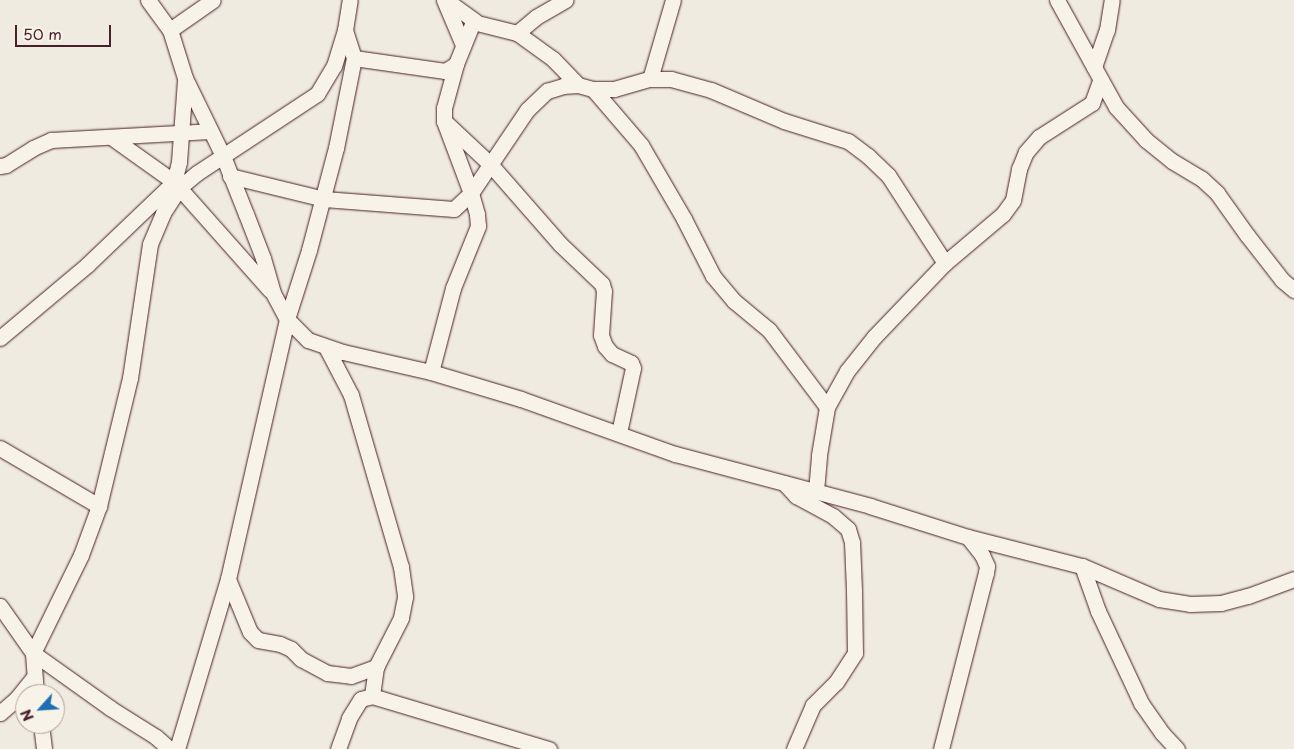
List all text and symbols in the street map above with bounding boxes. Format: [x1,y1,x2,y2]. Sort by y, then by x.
scale bar [18,15,114,47]
text: 50 m [23,22,62,45]
north arrow [15,684,65,734]
text: N [15,706,39,725]

